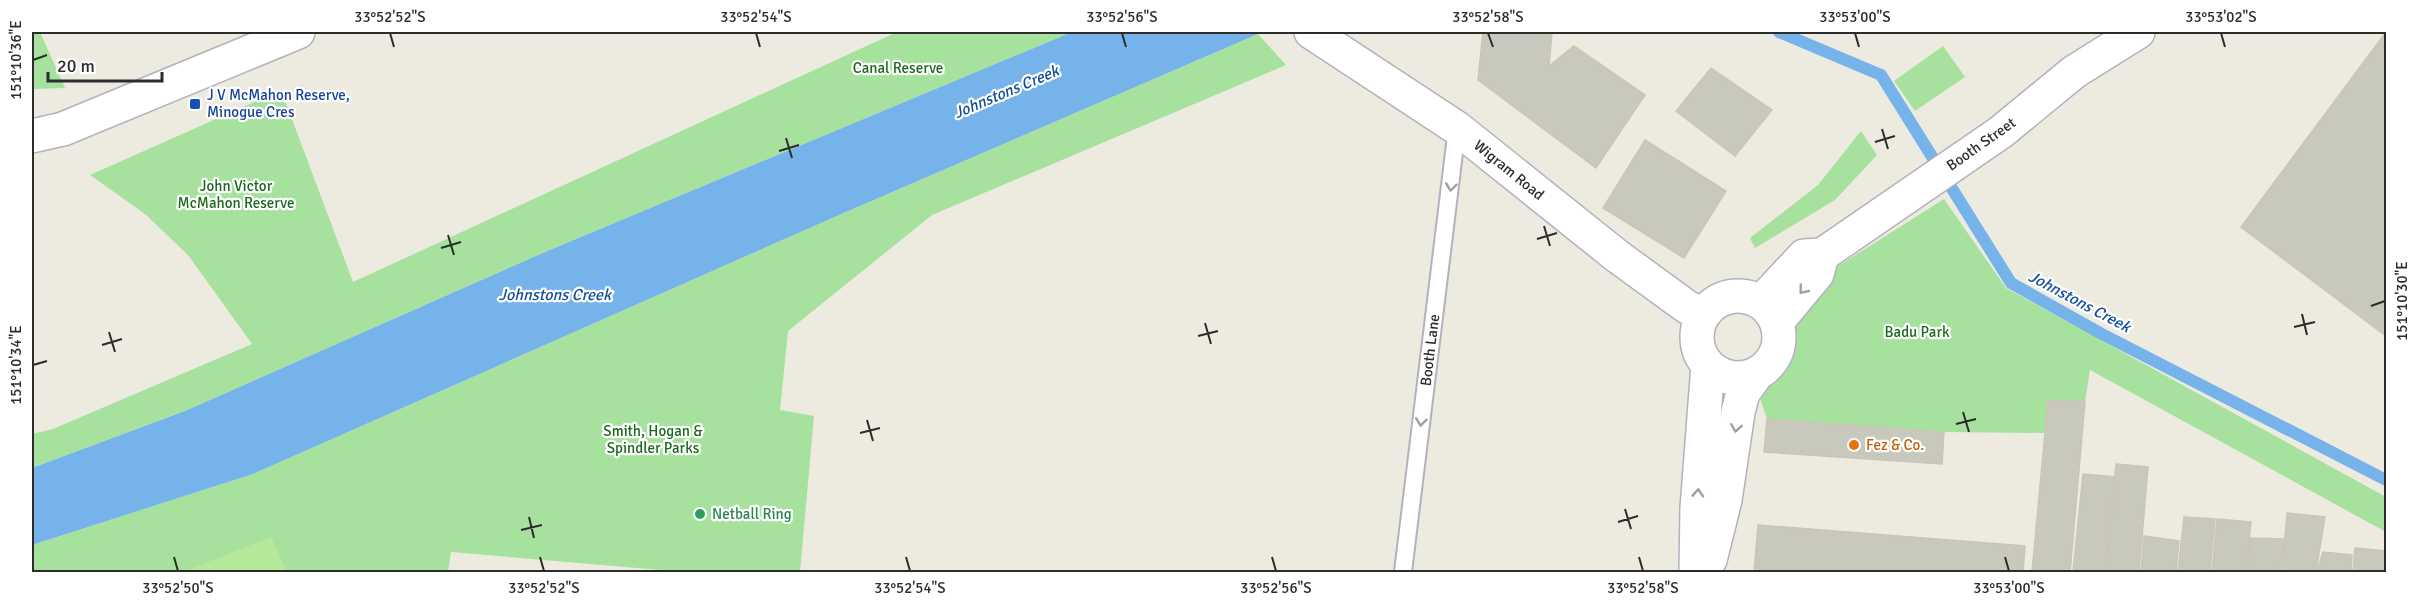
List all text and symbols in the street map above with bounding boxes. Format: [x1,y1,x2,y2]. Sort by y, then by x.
text: 33°52'52"S [354,8,426,26]
text: 33°52'54"S [720,8,792,26]
text: 33°52'56"S [1086,8,1158,26]
text: 33°52'58"S [1452,8,1524,26]
text: 33°53'00"S [1819,8,1891,26]
text: 33°53'02"S [2185,8,2257,26]
text: 151°10'36"E [7,20,25,100]
scale bar [48,45,162,83]
text: 20 m [57,55,95,77]
park label: Canal Reserve [853,59,943,77]
water label: Johnstons Creek [951,60,1064,123]
place label: J V McMahon Reserve, Minogue Cres [207,86,350,121]
marker: J V McMahon Reserve, Minogue Cres [188,97,202,111]
street label: Booth Street [1943,114,2019,174]
street label: Wigram Road [1470,136,1548,204]
park label: John Victor McMahon Reserve [178,177,294,212]
one-way arrow [1445,182,1457,191]
text: 151°10'30"E [2393,261,2411,341]
water label: Johnstons Creek [2025,267,2136,338]
one-way arrow [1799,283,1810,294]
water label: Johnstons Creek [499,285,613,305]
street label: Booth Lane [1417,313,1443,387]
park label: Badu Park [1885,323,1950,341]
text: 151°10'34"E [7,325,25,405]
one-way arrow [1415,417,1427,426]
park label: Smith, Hogan & Spindler Parks [603,422,703,457]
one-way arrow [1730,424,1742,433]
place label: Fez & Co. [1866,436,1924,454]
marker: Fez & Co. [1847,438,1861,452]
one-way arrow [1692,489,1705,498]
place label: Netball Ring [712,505,792,523]
marker: Netball Ring [693,507,707,521]
text: 33°52'50"S [142,579,214,597]
text: 33°52'52"S [508,579,580,597]
text: 33°52'54"S [874,579,946,597]
text: 33°52'56"S [1240,579,1312,597]
text: 33°52'58"S [1607,579,1679,597]
text: 33°53'00"S [1973,579,2045,597]

